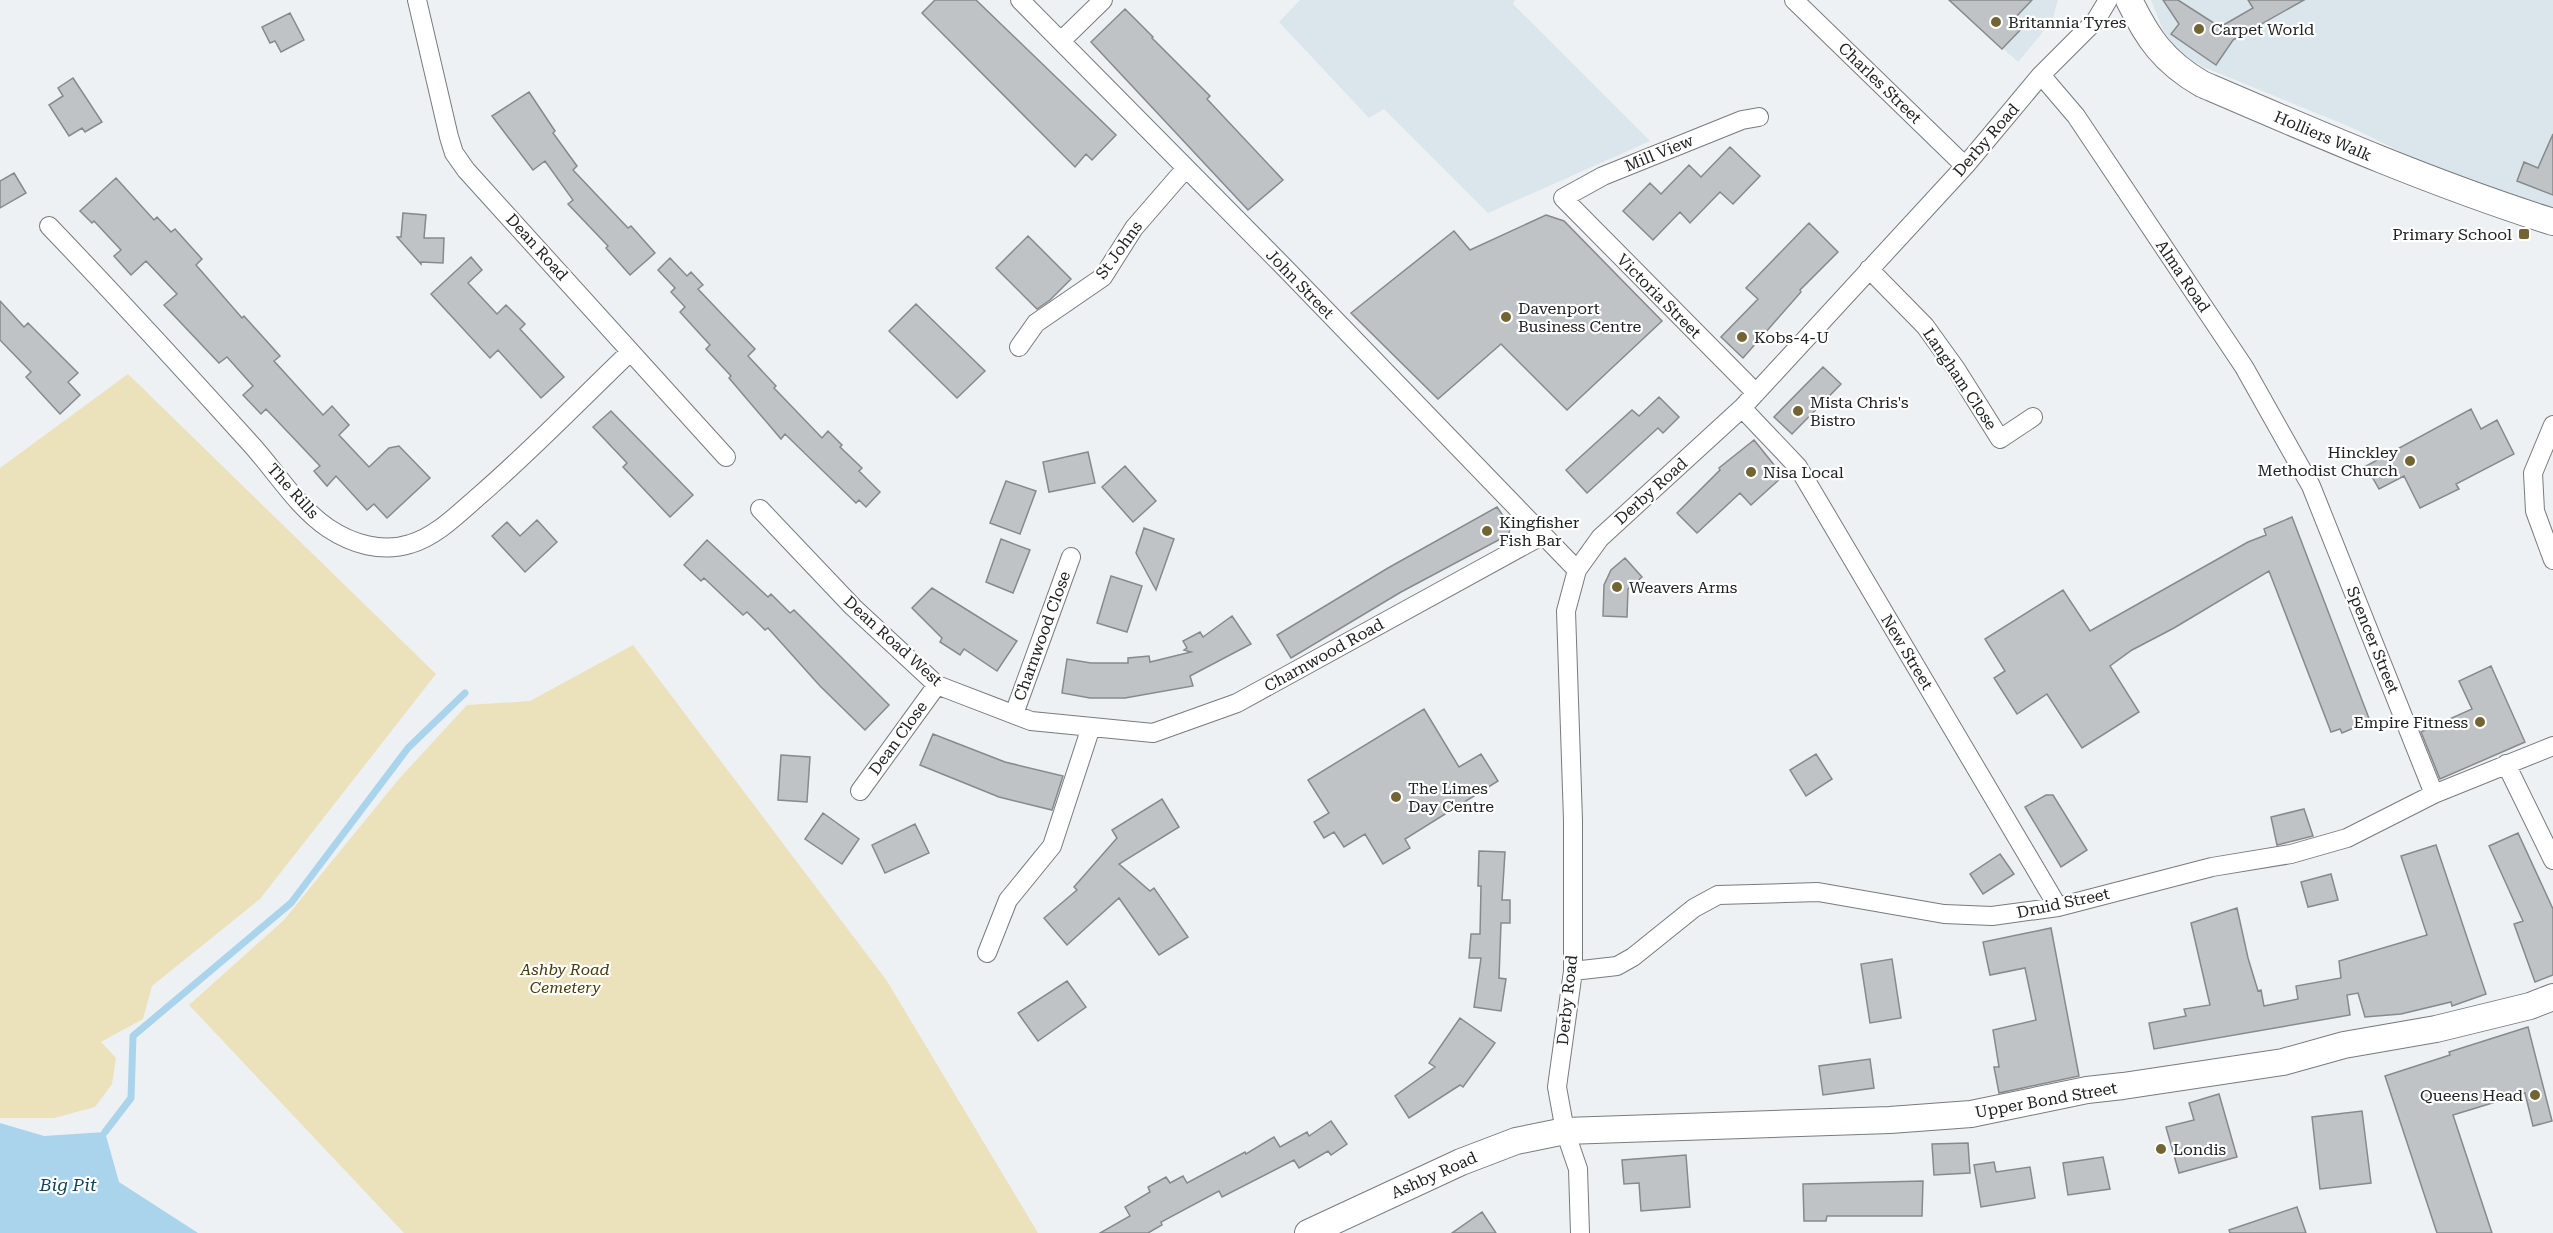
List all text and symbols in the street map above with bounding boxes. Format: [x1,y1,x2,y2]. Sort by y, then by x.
place label: Britannia Tyres [2008,13,2127,32]
marker: Britannia Tyres [1989,15,2003,29]
place label: Carpet World [2211,20,2314,39]
marker: Carpet World [2192,22,2206,36]
street label: Charles Street [1834,39,1926,127]
street label: Derby Road [1949,100,2023,180]
street label: Holliers Walk [2271,107,2375,165]
street label: Mill View [1622,130,1697,175]
street label: Dean Road [502,210,572,284]
street label: St Johns [1092,217,1147,283]
place label: Primary School [2392,225,2512,244]
marker: Primary School [2517,227,2531,241]
street label: Alma Road [2152,236,2214,316]
street label: John Street [1262,245,1338,323]
street label: Victoria Street [1613,250,1705,342]
place label: Davenport Business Centre [1518,299,1642,336]
marker: Davenport Business Centre [1499,310,1513,324]
street label: Langham Close [1919,325,2001,434]
place label: Kobs-4-U [1754,328,1829,347]
marker: Kobs-4-U [1735,330,1749,344]
place label: Mista Chris's Bistro [1810,393,1909,430]
marker: Mista Chris's Bistro [1791,404,1805,418]
place label: Hinckley Methodist Church [2258,443,2399,480]
street label: Derby Road [1611,454,1691,528]
marker: Hinckley Methodist Church [2403,454,2417,468]
street label: The Rills [263,460,323,523]
place label: Nisa Local [1763,463,1844,482]
marker: Nisa Local [1744,465,1758,479]
place label: Kingfisher Fish Bar [1499,513,1580,550]
marker: Kingfisher Fish Bar [1480,524,1494,538]
street label: Charnwood Close [1010,568,1074,703]
place label: Weavers Arms [1629,578,1738,597]
marker: Weavers Arms [1610,580,1624,594]
street label: Spencer Street [2343,584,2403,696]
street label: Dean Road West [840,592,946,690]
street label: New Street [1877,611,1937,693]
street label: Charnwood Road [1261,614,1387,696]
street label: Dean Close [865,697,931,779]
place label: Empire Fitness [2353,713,2468,732]
marker: Empire Fitness [2473,715,2487,729]
place label: The Limes Day Centre [1408,779,1494,816]
marker: The Limes Day Centre [1389,790,1403,804]
street label: Druid Street [2015,884,2111,922]
street label: Derby Road [1553,954,1581,1046]
park label: Ashby Road Cemetery [520,960,609,997]
street label: Upper Bond Street [1973,1078,2119,1122]
place label: Queens Head [2420,1086,2523,1105]
marker: Queens Head [2528,1088,2542,1102]
place label: Londis [2173,1140,2227,1159]
marker: Londis [2154,1142,2168,1156]
street label: Ashby Road [1388,1148,1480,1202]
water label: Big Pit [38,1174,97,1195]

